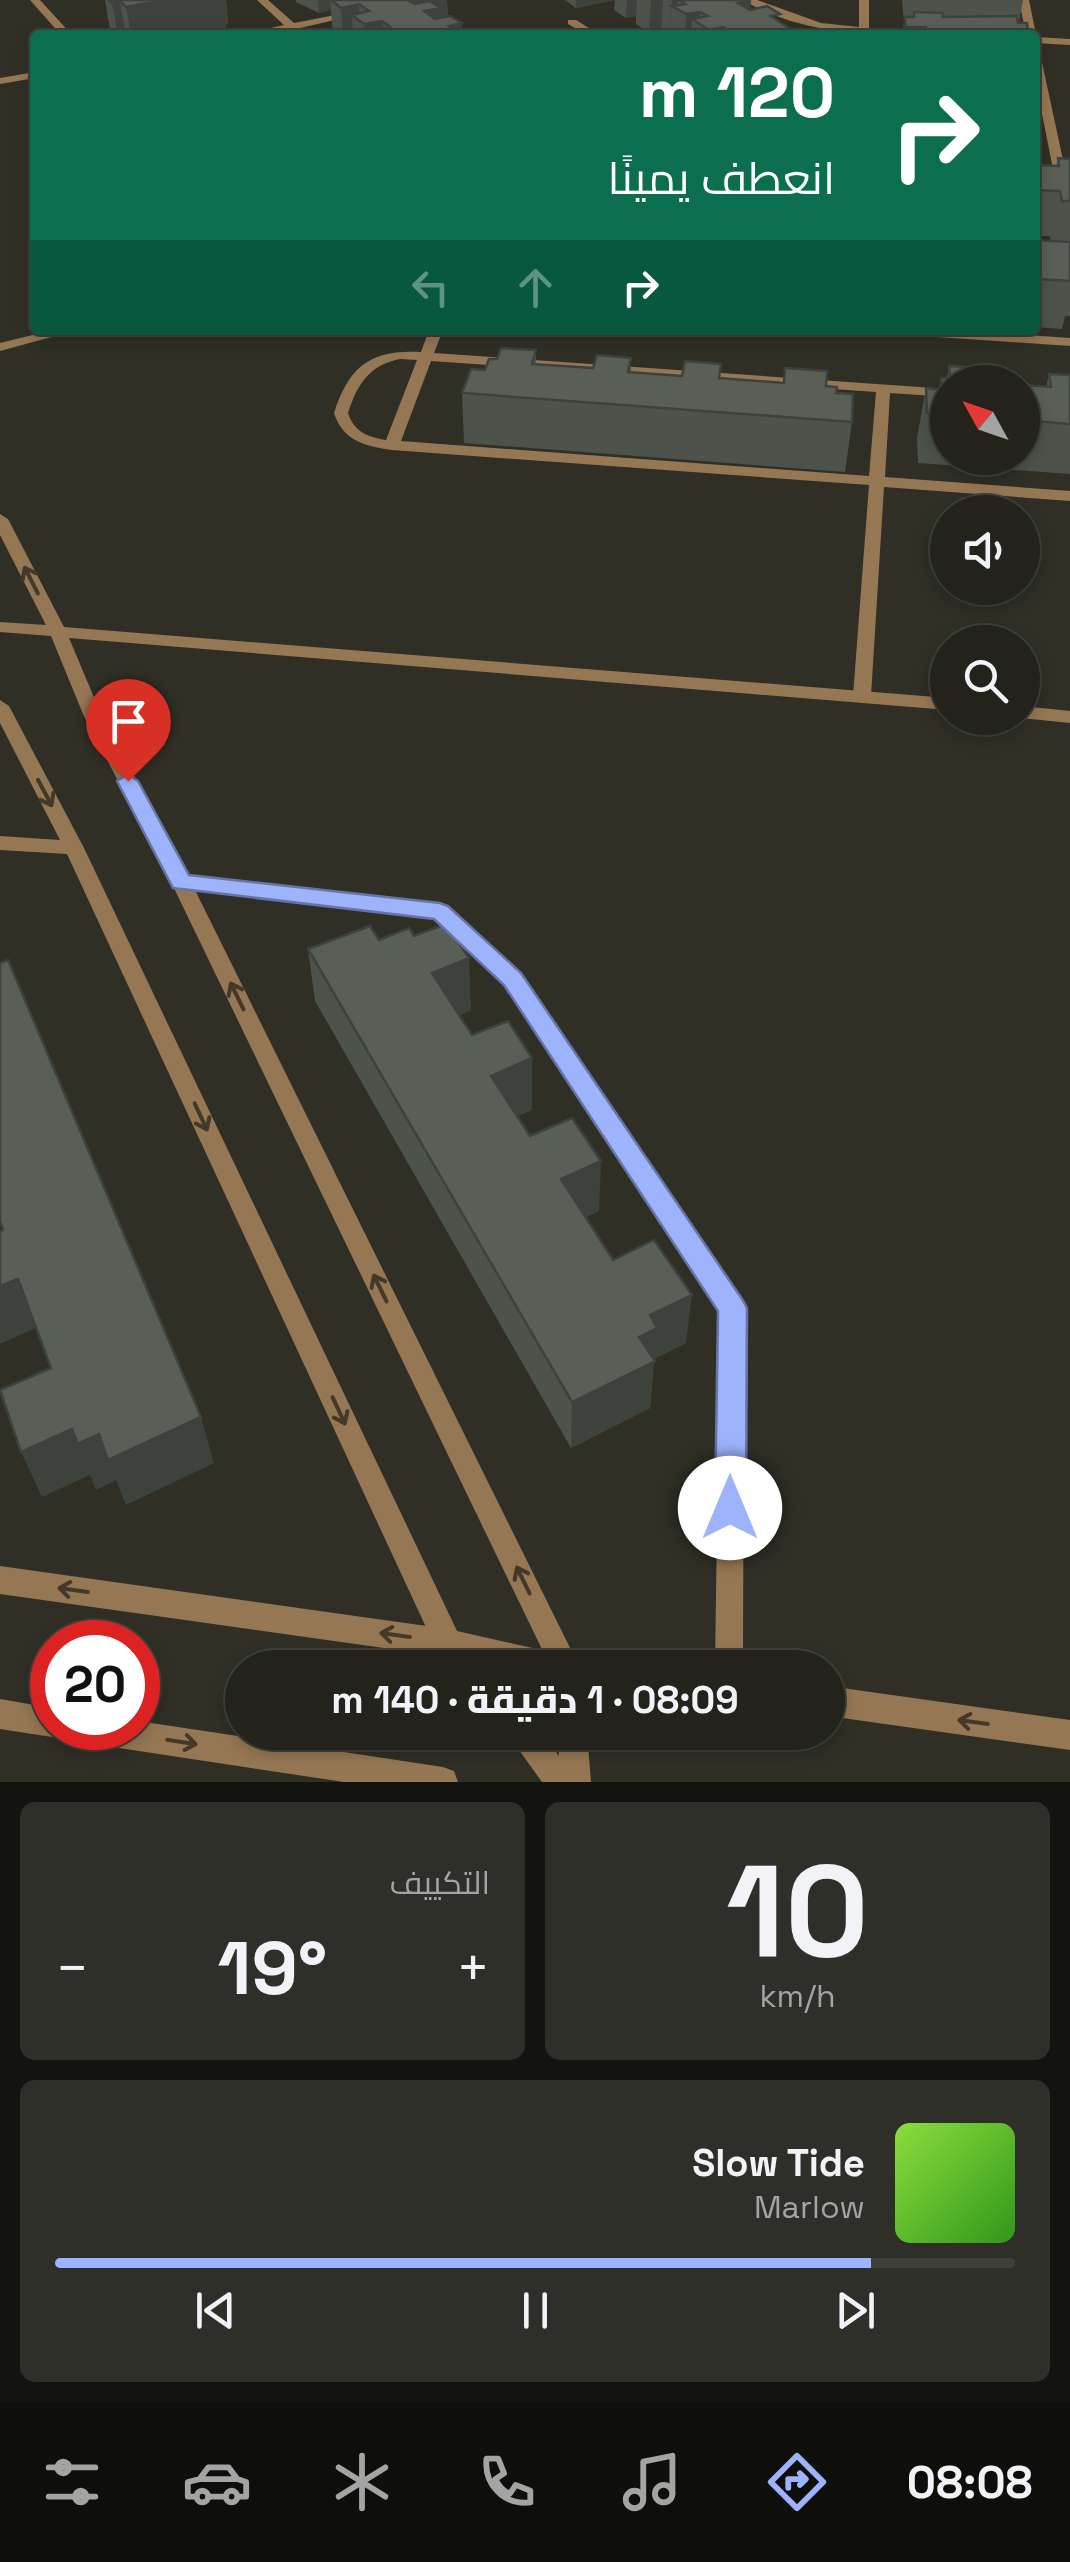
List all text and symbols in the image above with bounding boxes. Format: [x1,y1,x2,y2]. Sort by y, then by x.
text: 120 m [639,48,835,137]
icon: right [870,70,1000,200]
text: انعطف يمينًا [607,150,835,207]
icon: left [403,260,458,315]
icon: ahead [508,260,563,315]
icon: right [613,260,668,315]
north arrow [930,365,1040,475]
map controls [930,365,1040,735]
button: sound [930,495,1040,605]
one-way arrow [21,565,40,595]
button: search [930,625,1040,735]
pin [86,679,171,782]
icon: arrive [101,694,156,749]
one-way arrow [36,777,55,807]
one-way arrow [227,982,246,1012]
one-way arrow [193,1102,211,1132]
one-way arrow [370,1274,389,1304]
one-way arrow [331,1396,350,1426]
position arrow [678,1456,782,1560]
one-way arrow [513,1566,532,1596]
one-way arrow [58,1581,90,1599]
speed limit sign: 20 [30,1620,160,1750]
one-way arrow [380,1626,412,1644]
text: 08:09 · 1 دقيقة · 140 m [331,1676,739,1724]
one-way arrow [958,1712,990,1730]
one-way arrow [166,1734,198,1752]
text: 10 [726,1828,869,1994]
text: التكييف [390,1863,490,1903]
text: 19° [218,1920,327,2016]
text: − [55,1933,89,2003]
text: + [456,1933,490,2003]
text: km/h [759,1976,836,2016]
text: Slow Tide [692,2139,865,2187]
text: Marlow [754,2187,865,2227]
icon: previous [188,2283,243,2338]
icon: pause [508,2283,563,2338]
icon: next [828,2283,883,2338]
icon: filters [37,2447,107,2517]
icon: car [182,2447,252,2517]
icon: climate [327,2447,397,2517]
icon: phone [472,2447,542,2517]
icon: music [617,2447,687,2517]
icon: directions [762,2447,832,2517]
text: 08:08 [907,2454,1033,2511]

